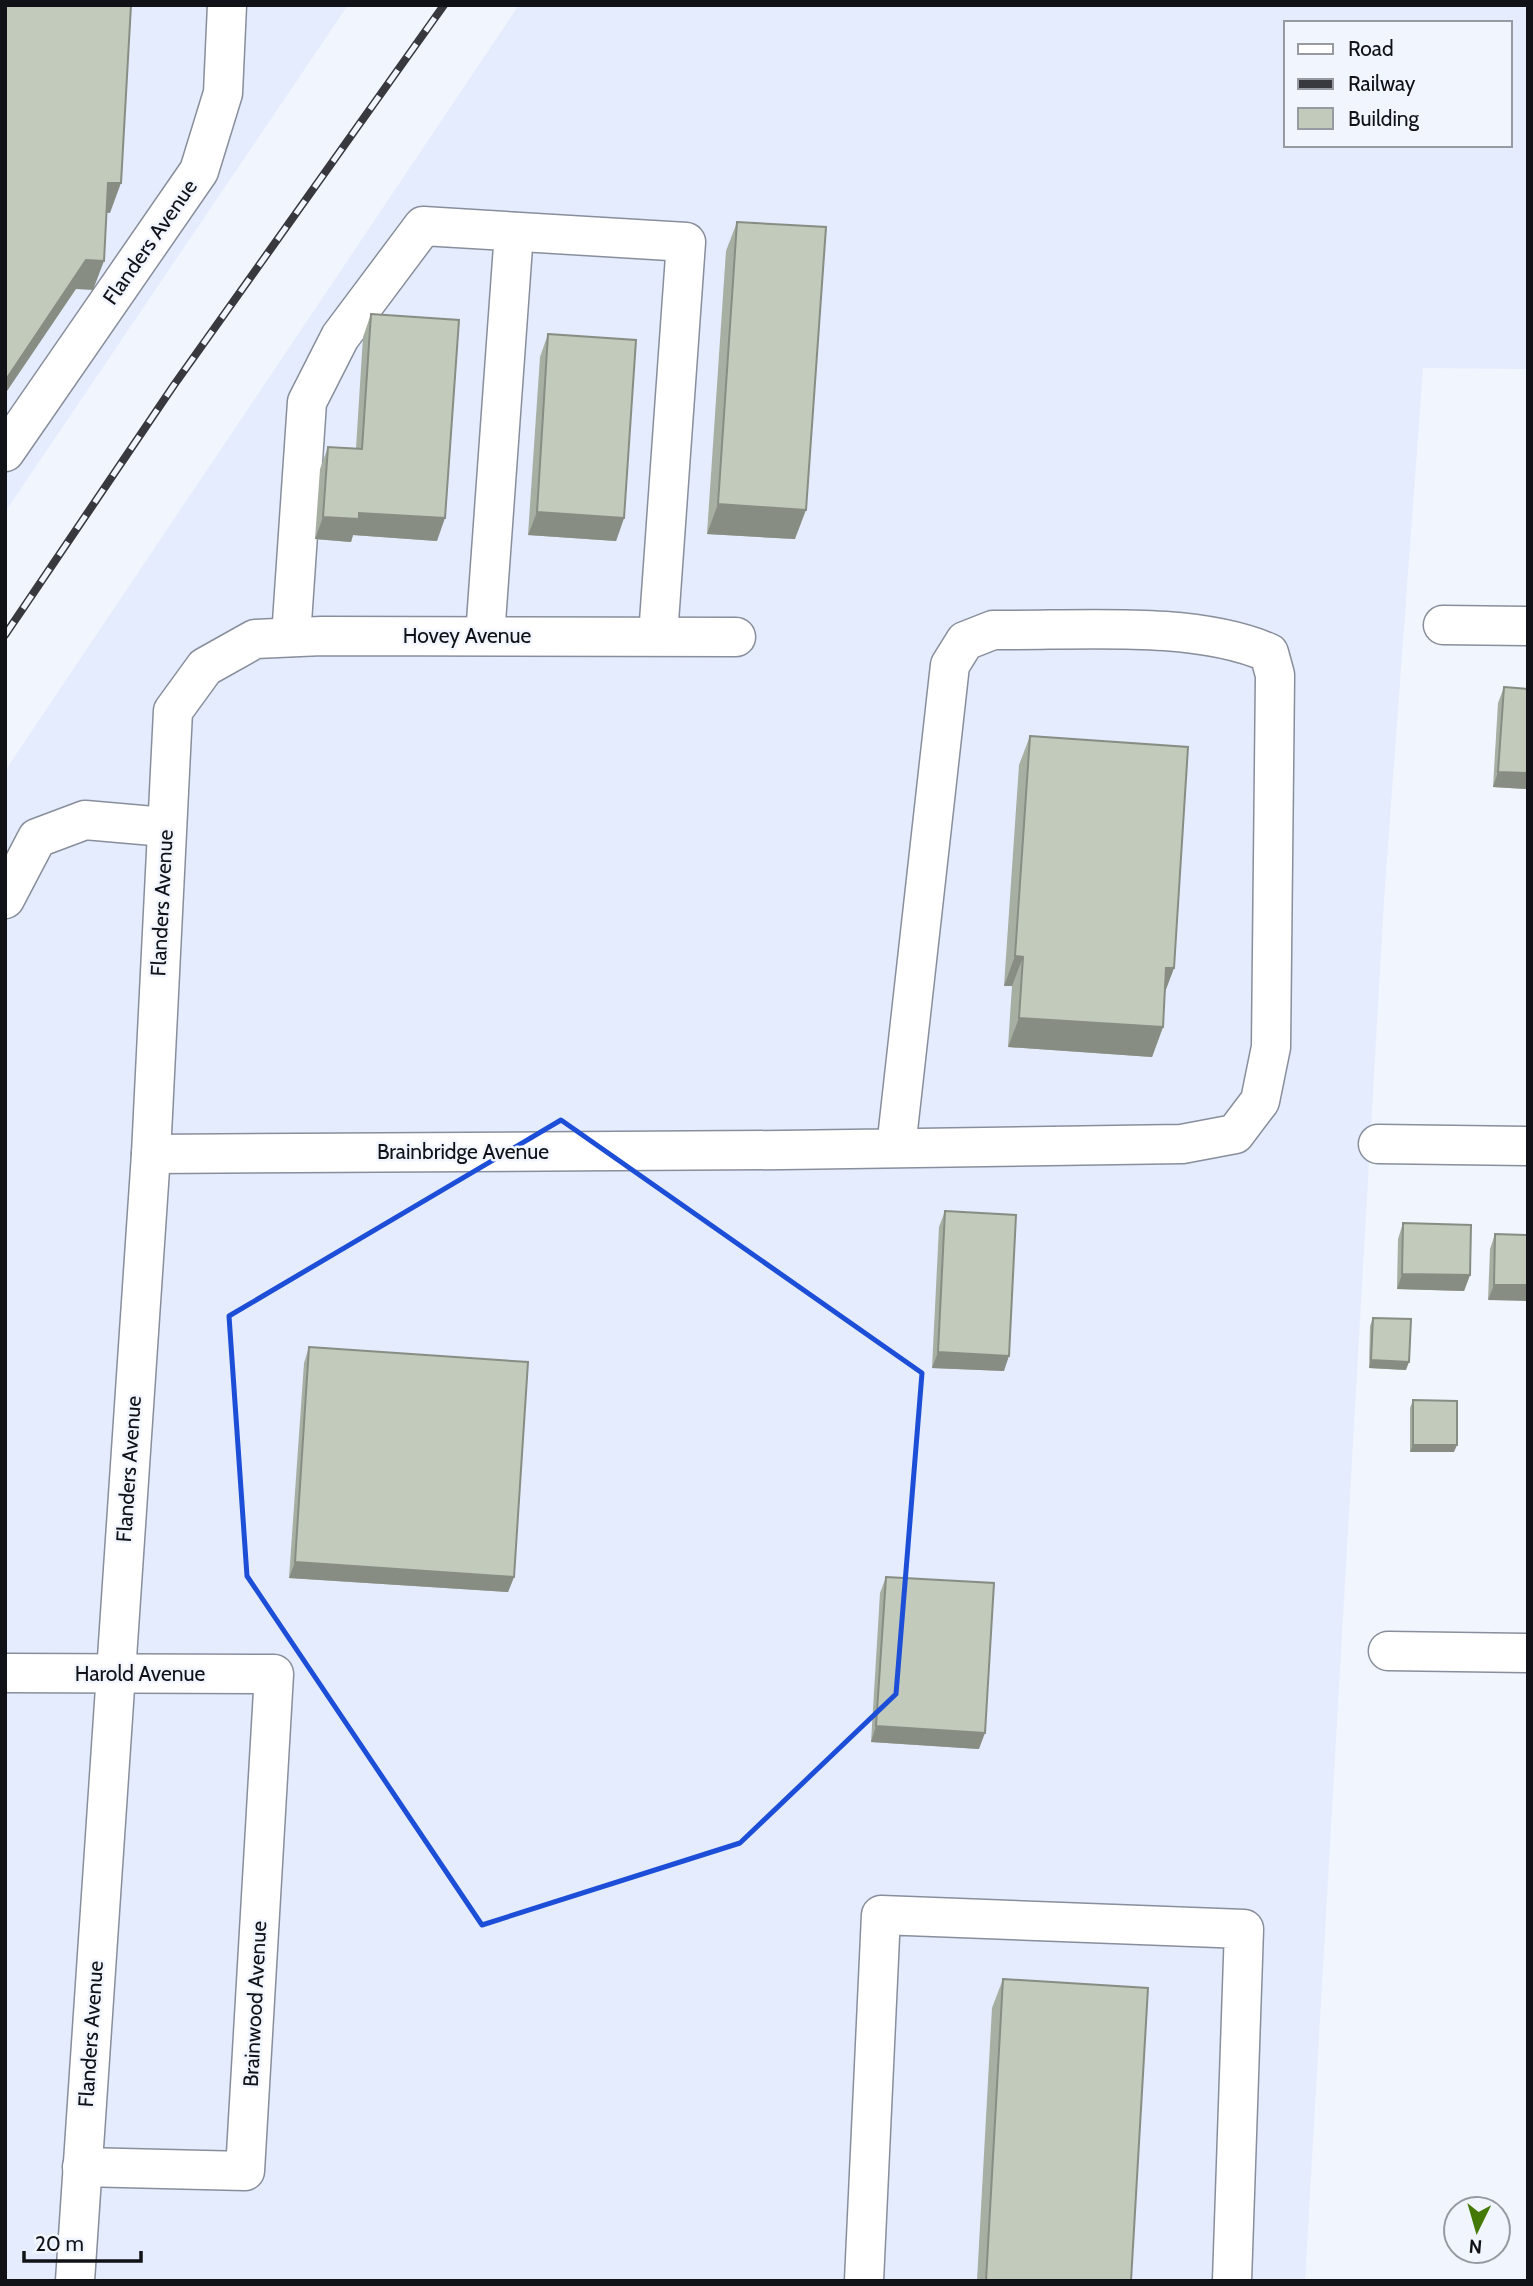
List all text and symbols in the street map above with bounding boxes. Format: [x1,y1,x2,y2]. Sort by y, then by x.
legend [1284,21,1512,147]
text: Road [1348,36,1394,61]
text: Railway [1348,71,1416,96]
text: Building [1348,106,1420,131]
street label: Flanders Avenue [97,174,202,309]
street label: Hovey Avenue [403,623,532,648]
street label: Flanders Avenue [145,829,178,977]
street label: Brainbridge Avenue [377,1139,549,1164]
street label: Flanders Avenue [111,1395,146,1543]
street label: Harold Avenue [75,1661,205,1686]
street label: Brainwood Avenue [238,1920,271,2088]
street label: Flanders Avenue [73,1960,108,2108]
north arrow [1442,2195,1512,2265]
scale bar [24,2220,142,2264]
text: 20 m [35,2231,84,2256]
text: N [1468,2234,1483,2258]

